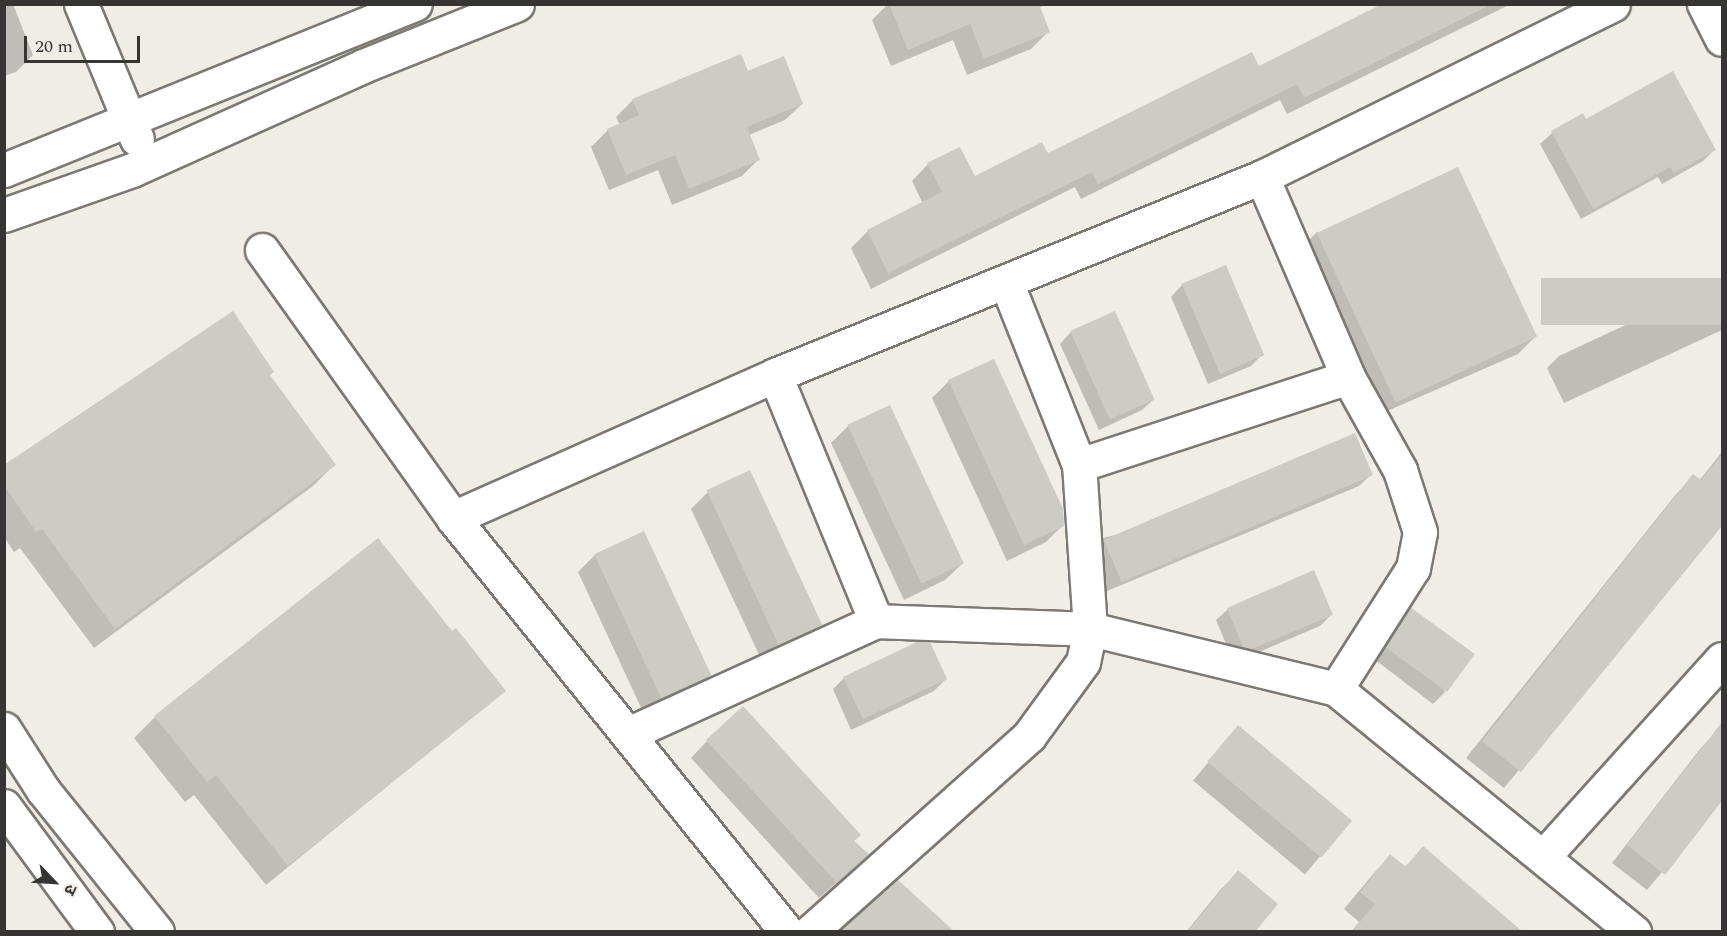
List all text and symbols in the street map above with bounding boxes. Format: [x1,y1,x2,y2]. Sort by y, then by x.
scale bar [27,24,142,62]
text: 20 m [35,33,73,60]
north arrow [24,852,84,912]
text: उ [57,880,83,899]

